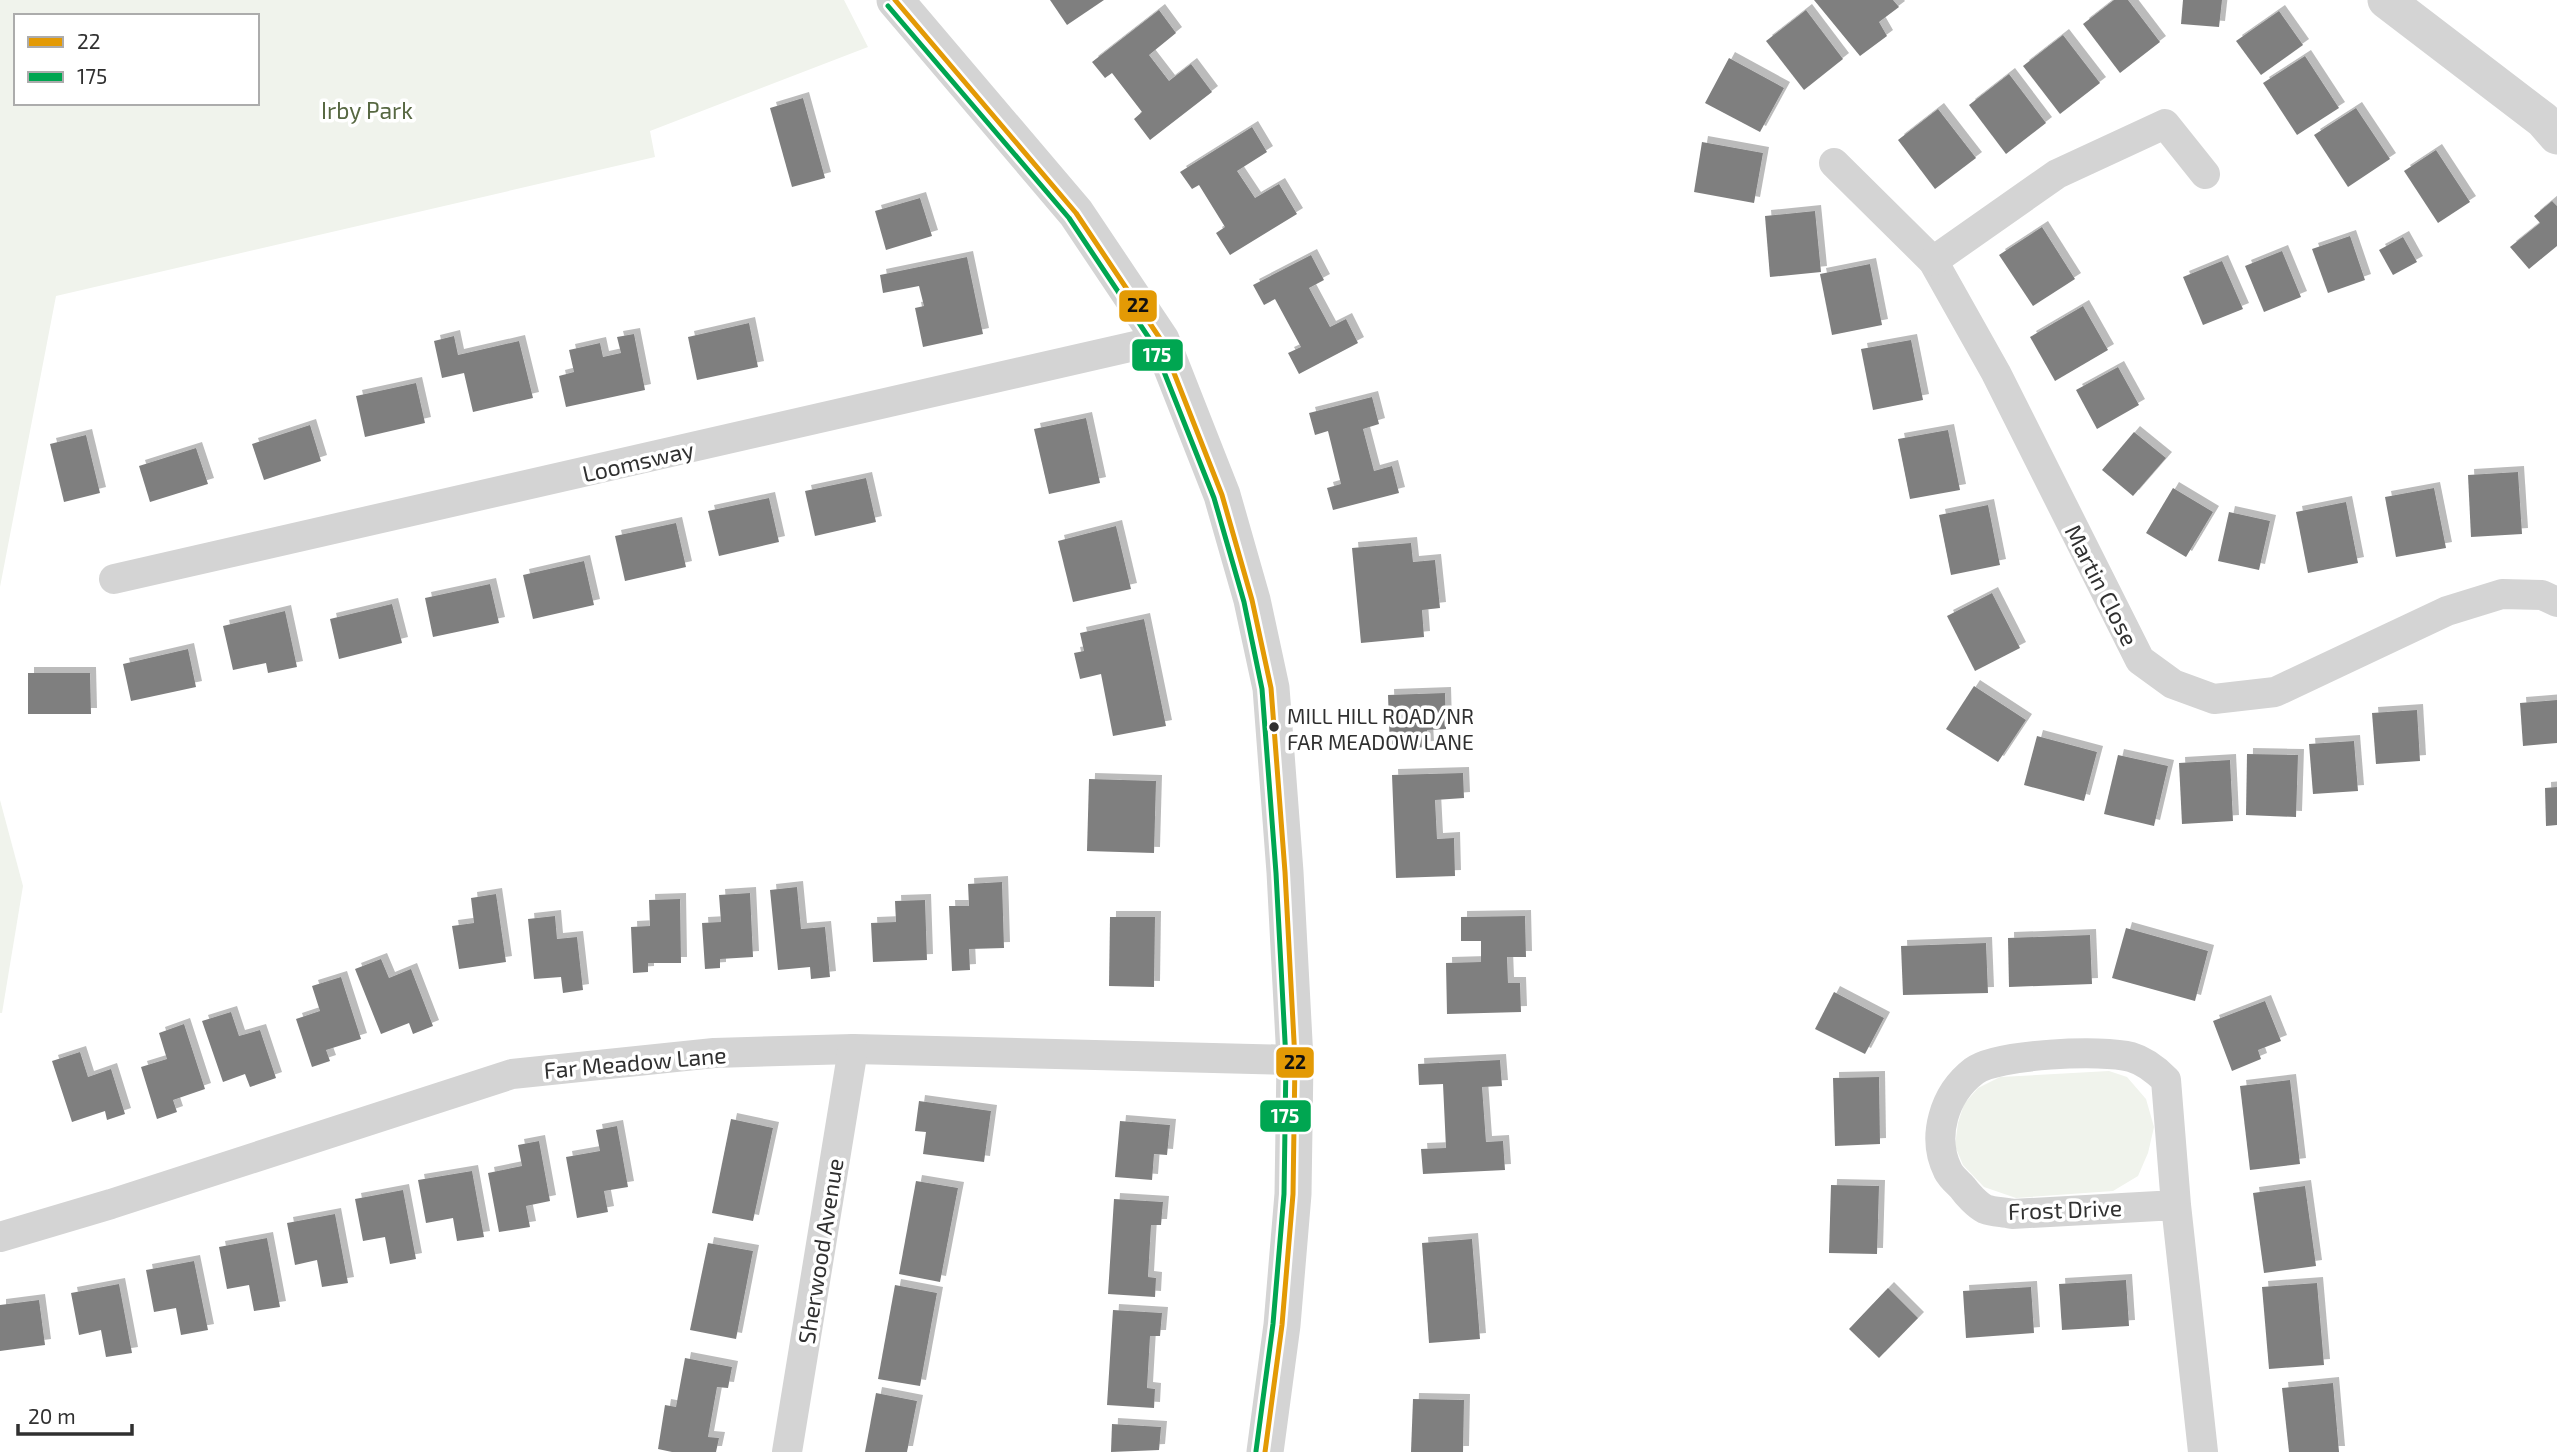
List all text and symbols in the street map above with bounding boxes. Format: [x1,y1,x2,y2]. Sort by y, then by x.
legend [14,14,259,105]
text: 22 [77,28,101,53]
text: 175 [77,63,107,88]
park label: Irby Park [321,96,413,124]
line badge: 22 [1118,289,1158,323]
text: 22 [1127,293,1149,316]
line badge: 175 [1131,338,1184,372]
text: 175 [1143,343,1171,366]
street label: Loomsway [580,435,696,487]
street label: Martin Close [2060,520,2144,650]
place label: MILL HILL ROAD/NR FAR MEADOW LANE [1287,703,1474,754]
marker: MILL HILL ROAD/NR FAR MEADOW LANE [1267,720,1281,734]
street label: Far Meadow Lane [542,1040,728,1084]
line badge: 22 [1275,1046,1315,1079]
text: 22 [1284,1050,1306,1073]
line badge: 175 [1259,1099,1312,1133]
text: 175 [1271,1104,1299,1127]
street label: Sherwood Avenue [791,1156,849,1346]
street label: Frost Drive [2007,1193,2123,1225]
scale bar [18,1392,131,1436]
text: 20 m [28,1403,76,1428]

